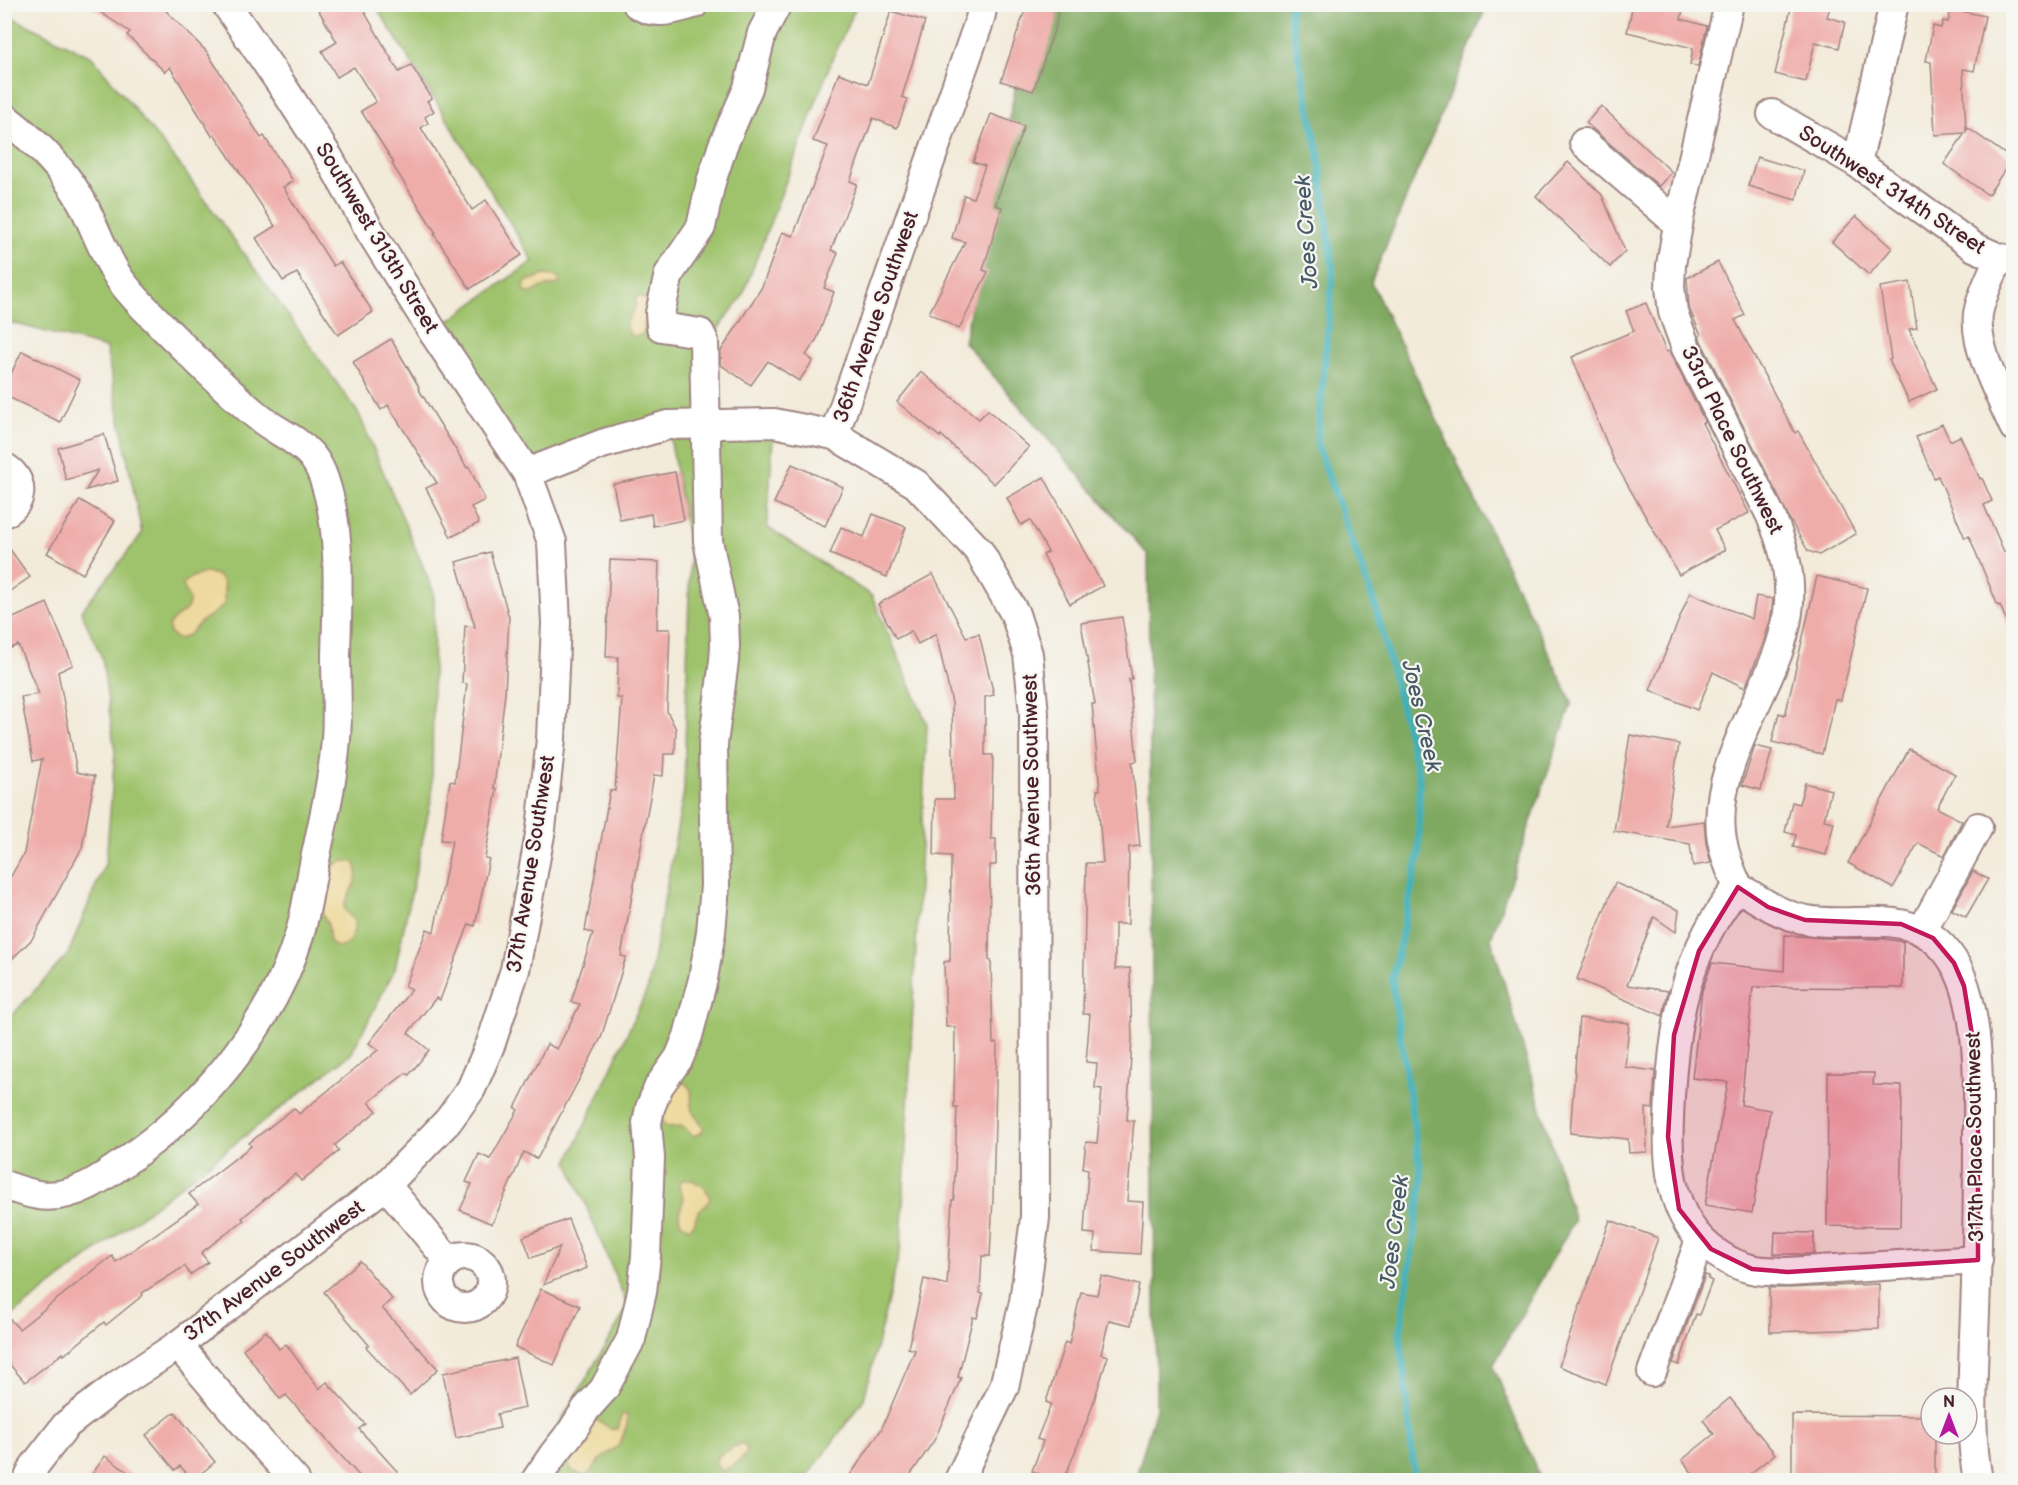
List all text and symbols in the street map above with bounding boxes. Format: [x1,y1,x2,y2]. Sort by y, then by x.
street label: Southwest 314th Street [1794,120,1991,260]
street label: Southwest 313th Street [310,138,444,338]
water label: Joes Creek [1289,173,1324,290]
street label: 36th Avenue Southwest [828,207,924,426]
street label: 33rd Place Southwest [1676,342,1789,539]
water label: Joes Creek [1395,657,1447,775]
street label: 36th Avenue Southwest [1018,673,1046,896]
street label: 37th Avenue Southwest [501,753,561,975]
street label: 317th Place Southwest [1961,1031,1989,1243]
water label: Joes Creek [1375,1173,1415,1291]
street label: 37th Avenue Southwest [179,1195,370,1347]
north arrow [1919,1386,1979,1446]
text: N [1943,1393,1955,1412]

